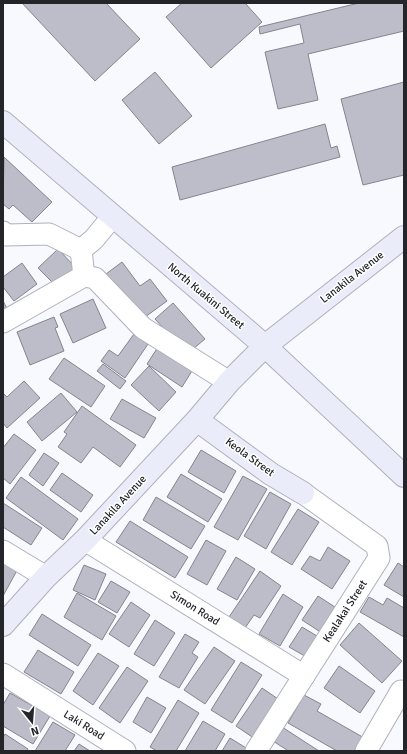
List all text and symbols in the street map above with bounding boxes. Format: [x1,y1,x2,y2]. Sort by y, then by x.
street label: Lanakila Avenue [318,248,386,306]
street label: North Kuakini Street [165,260,247,332]
street label: Keola Street [223,435,277,479]
street label: Lanakila Avenue [87,472,149,538]
street label: Kealakai Street [320,577,370,645]
street label: Simon Road [168,588,222,628]
north arrow [12,702,52,742]
street label: Laki Road [61,707,107,743]
text: N [29,724,40,738]

